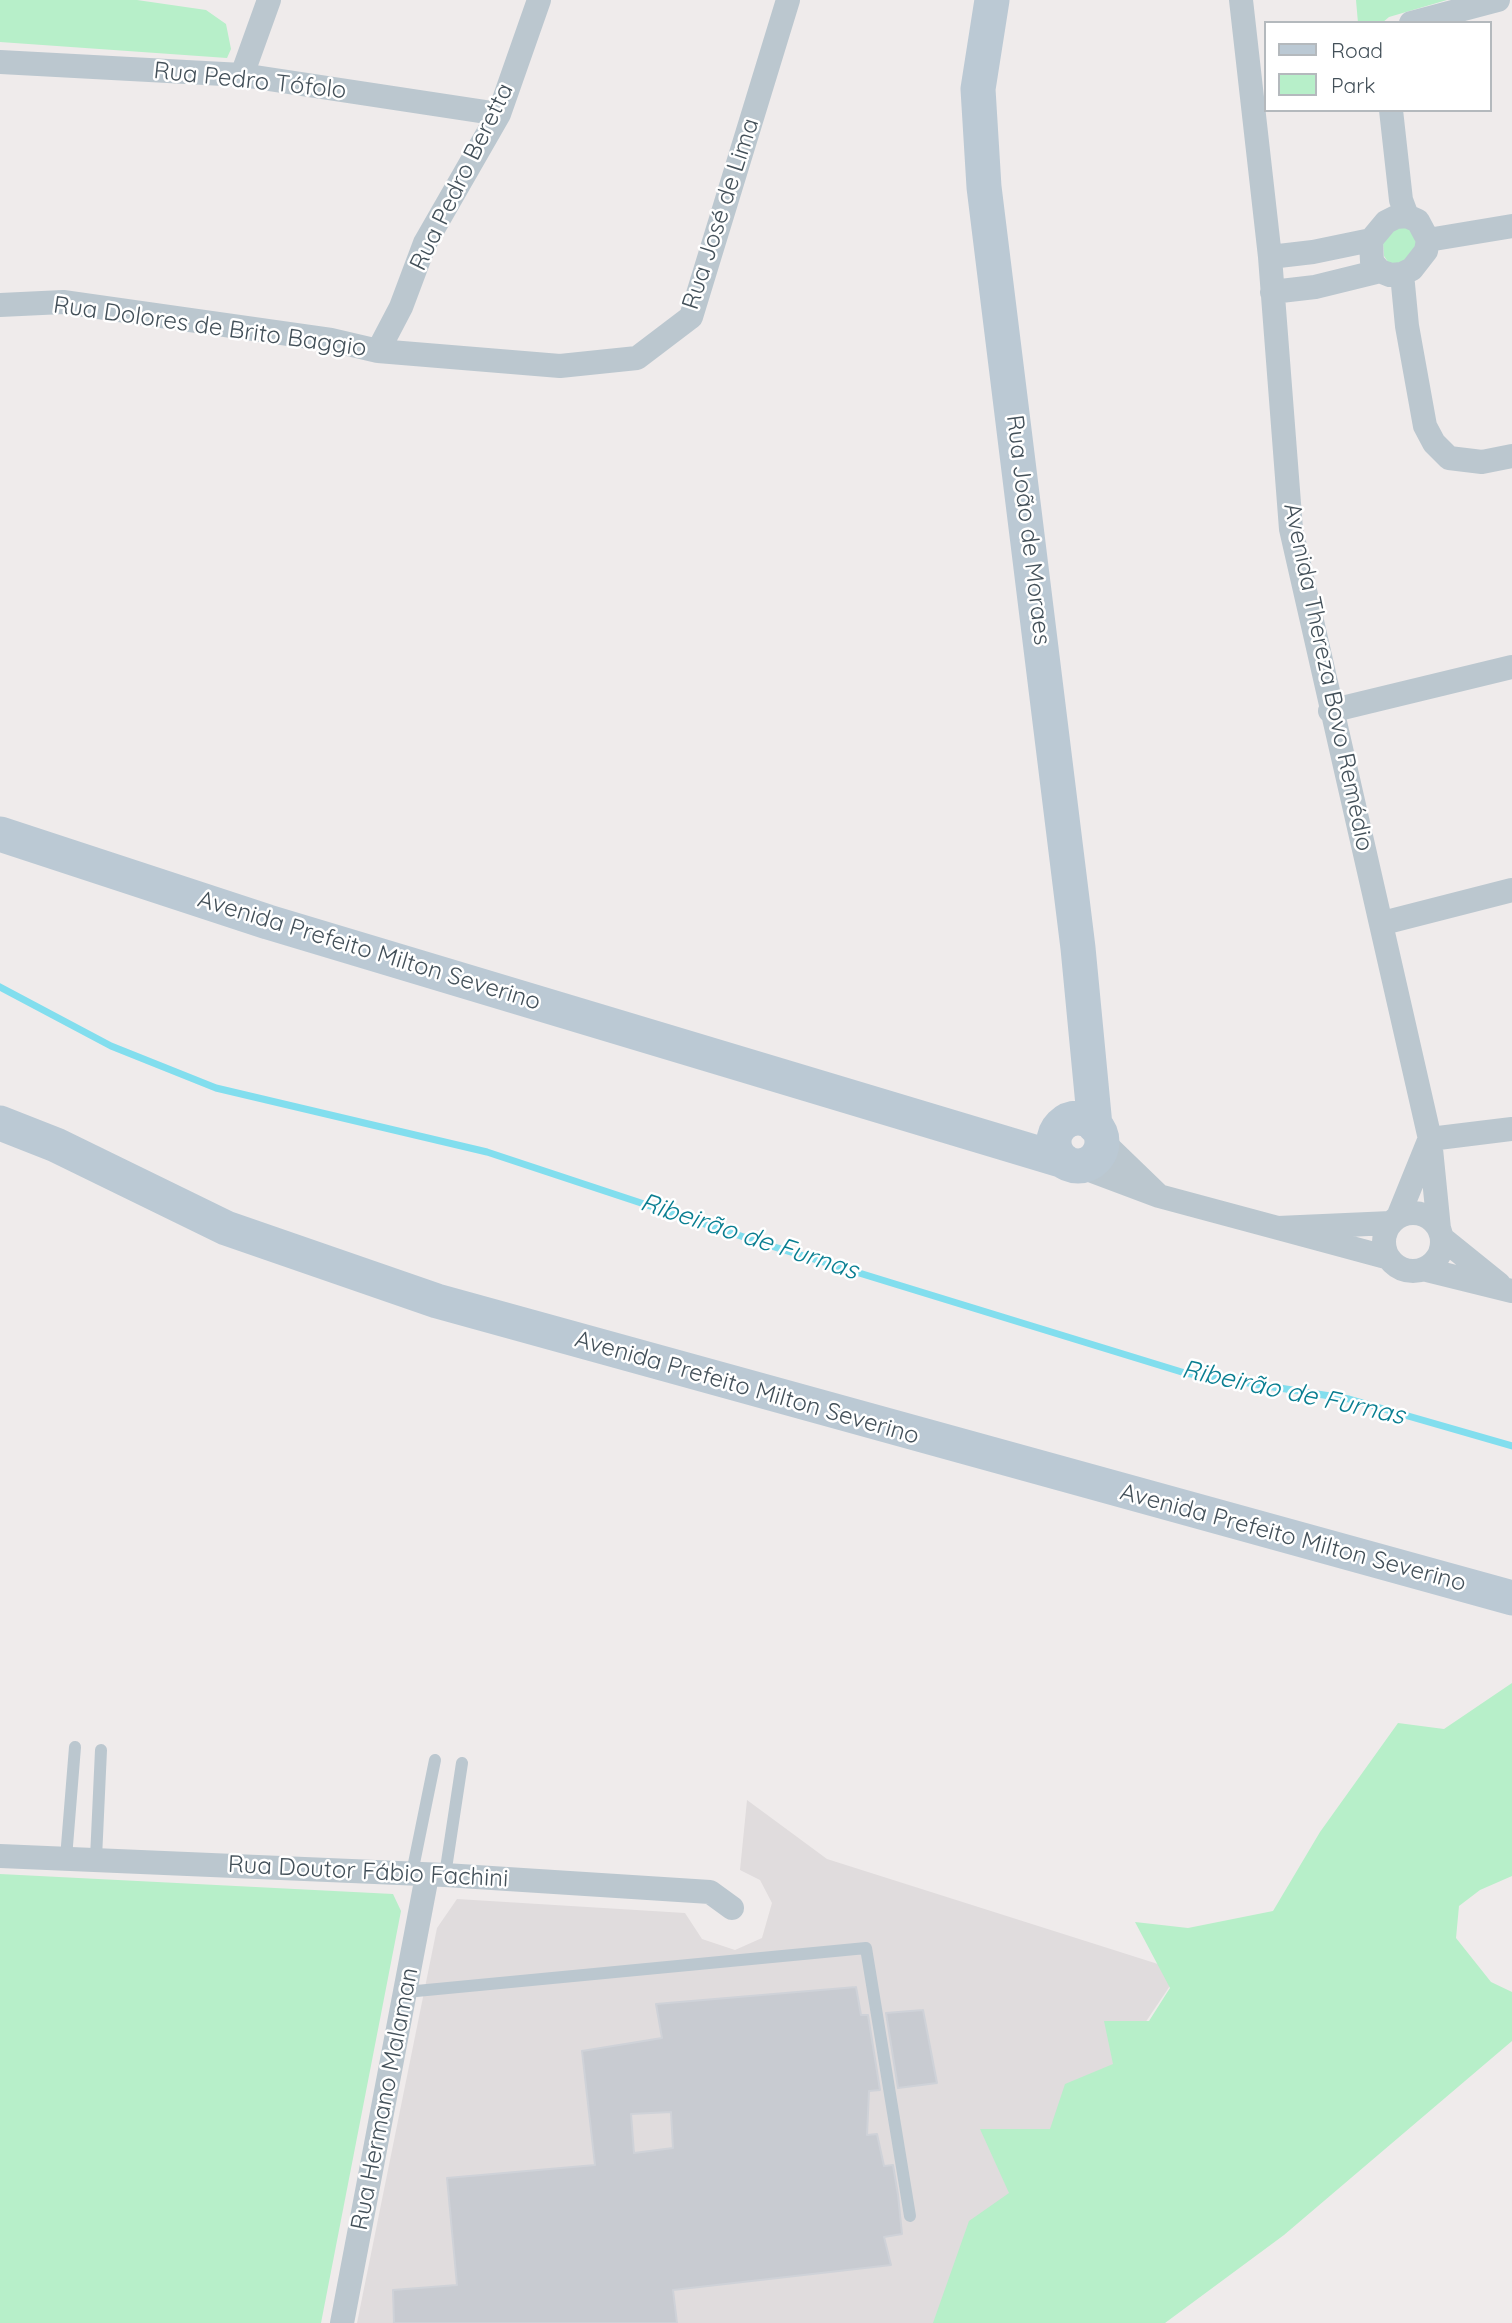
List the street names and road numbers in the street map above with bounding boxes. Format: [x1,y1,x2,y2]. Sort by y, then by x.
street label: Rua Pedro Tófolo [152,57,348,105]
street label: Rua Pedro Beretta [404,79,520,275]
street label: Rua José de Lima [677,115,765,313]
street label: Rua Dolores de Brito Baggio [52,291,368,363]
street label: Rua João de Moraes [1000,413,1056,647]
street label: Avenida Thereza Bovo Remédio [1277,500,1379,854]
street label: Avenida Prefeito Milton Severino [194,885,544,1017]
street label: Avenida Prefeito Milton Severino [571,1325,923,1451]
street label: Avenida Prefeito Milton Severino [1117,1478,1469,1598]
street label: Rua Doutor Fábio Fachini [227,1850,509,1894]
street label: Rua Hermano Malaman [345,1965,425,2233]

